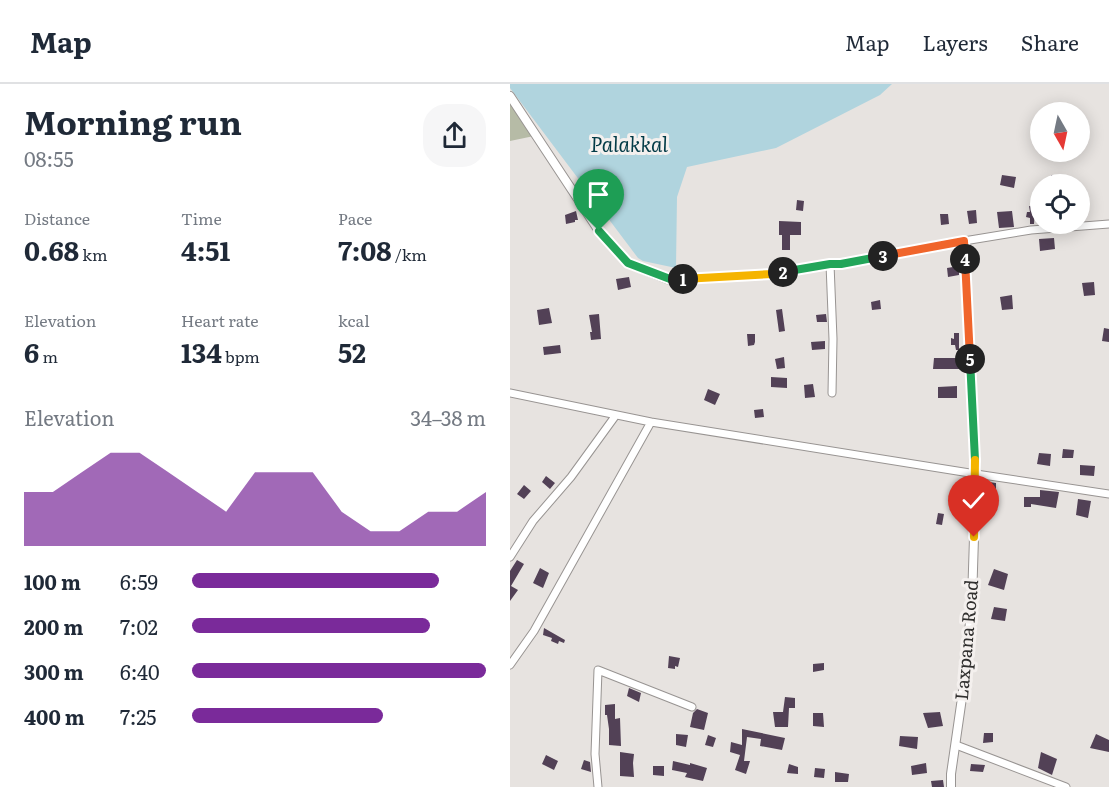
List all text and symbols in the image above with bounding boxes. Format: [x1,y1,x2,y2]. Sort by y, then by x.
text: Map [30,20,92,62]
text: Map [845,26,890,57]
text: Layers [923,26,988,57]
text: Share [1021,26,1079,57]
text: Morning run [24,96,242,145]
north arrow [1030,102,1090,162]
map controls [1030,102,1090,234]
button: share [423,104,486,167]
water label: Palakkal [590,128,668,158]
text: 08:55 [24,143,74,173]
pin [573,169,624,231]
button: locate [1030,174,1090,234]
icon: arrive [582,178,615,211]
text: Distance [24,206,90,230]
text: Time [181,206,222,230]
text: Pace [338,206,372,230]
text: 0.68 [24,230,79,269]
text: 4:51 [181,230,230,269]
text: 7:08 [338,230,392,269]
pin: 3 [868,241,898,271]
text: km [79,242,107,266]
text: /km [392,242,427,266]
text: 3 [879,244,887,268]
pin: 4 [950,244,980,274]
text: 4 [960,247,970,271]
pin: 2 [768,257,798,287]
text: 2 [779,260,787,284]
pin: 1 [668,264,698,294]
text: 1 [680,267,686,291]
text: Elevation [24,308,96,332]
text: Heart rate [181,308,259,332]
text: kcal [338,308,370,332]
text: 6 [24,332,39,371]
text: 134 [181,332,222,371]
text: 52 [338,332,366,371]
text: m [39,344,58,368]
text: bpm [222,344,260,368]
pin: 5 [955,344,985,374]
text: 5 [966,347,974,371]
text: Elevation [24,402,114,432]
text: 34–38 m [410,402,486,432]
pin [948,475,999,537]
icon: check [957,484,990,517]
text: 100 m [24,566,81,596]
text: 6:59 [120,566,158,596]
street label: Laxpana Road [947,578,984,701]
text: 200 m [24,611,83,641]
text: 7:02 [120,611,158,641]
text: 300 m [24,656,84,686]
text: 6:40 [120,656,160,686]
text: 400 m [24,701,85,731]
text: 7:25 [120,701,157,731]

